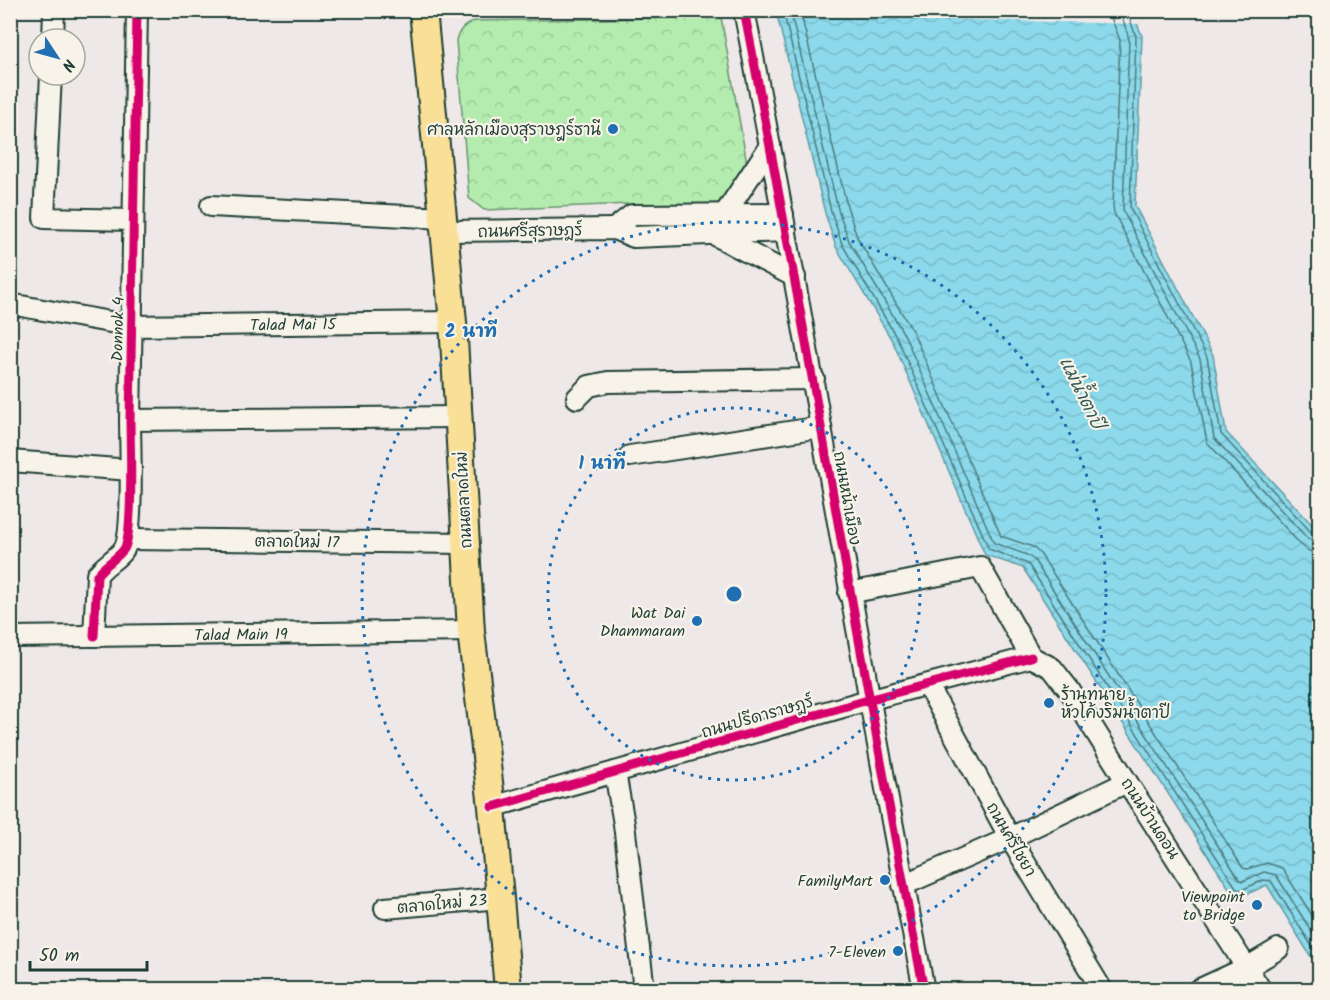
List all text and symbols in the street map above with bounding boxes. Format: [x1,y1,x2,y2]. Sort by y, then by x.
north arrow [27,27,87,87]
text: N [55,53,81,76]
place label: ศาลหลักเมืองสุราษฎร์ธานี [427,118,601,143]
marker: ศาลหลักเมืองสุราษฎร์ธานี [606,122,620,136]
street label: ถนนศรีสุราษฎร์ [477,218,583,245]
street label: Donnok 4 [105,296,132,362]
street label: Talad Mai 15 [250,312,338,339]
text: 2 นาที [445,318,497,347]
water label: แม่น้ำตาปี [1051,350,1116,438]
street label: ถนนหน้าเมือง [826,449,867,547]
text: 1 นาที [578,450,626,479]
street label: ถนนตลาดใหม่ [449,451,480,549]
street label: ตลาดใหม่ 17 [254,529,340,556]
centre of rings [724,584,744,604]
place label: Wat Dai Dhammaram [600,601,686,644]
marker: Wat Dai Dhammaram [690,614,704,628]
street label: Talad Main 19 [194,622,288,649]
place label: ร้านทนาย หัวโค้งริมน้ำตาปี [1061,683,1171,726]
street label: ถนนปรีดาราษฎร์ [698,689,817,745]
marker: ร้านทนาย หัวโค้งริมน้ำตาปี [1042,696,1056,710]
street label: ถนนบ้านดอน [1114,773,1186,865]
street label: ถนนศรีไชยา [979,798,1042,882]
place label: FamilyMart [798,869,874,894]
marker: FamilyMart [878,873,892,887]
place label: Viewpoint to Bridge [1181,885,1246,928]
street label: ตลาดใหม่ 23 [396,888,488,921]
marker: Viewpoint to Bridge [1250,898,1264,912]
scale bar [30,934,147,972]
place label: 7-Eleven [828,940,886,965]
text: 50 m [39,942,79,971]
marker: 7-Eleven [891,944,905,958]

